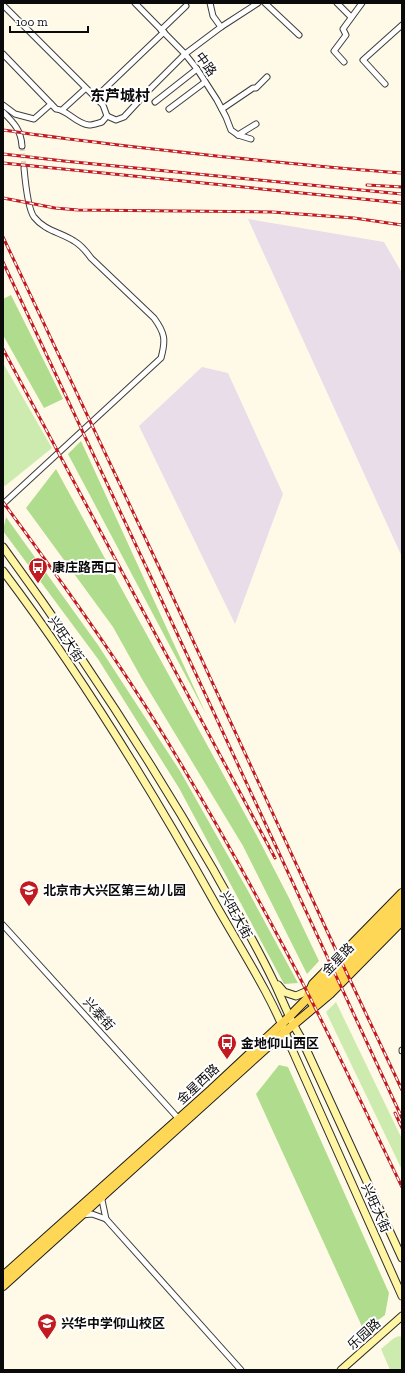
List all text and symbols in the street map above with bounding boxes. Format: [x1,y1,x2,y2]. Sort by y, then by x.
scale bar [10,8,88,34]
text: 100 m [16,15,48,29]
street label: 中路 [192,49,220,79]
district label: 东芦城村 [90,87,150,105]
bus stop icon: 康庄路西口 [27,556,49,584]
place label: 康庄路西口 [52,560,117,575]
street label: 兴旺大街 [45,613,87,665]
school or university icon: 北京市大兴区第三幼儿园 [18,879,40,907]
place label: 北京市大兴区第三幼儿园 [43,883,186,898]
street label: 兴旺大街 [217,889,255,941]
street label: 金星路 [319,940,357,978]
street label: 兴泰街 [80,994,118,1034]
bus stop icon: 金地仰山西区 [216,1032,238,1060]
place label: 金地仰山西区 [241,1036,319,1051]
street label: 金星西路 [174,1061,222,1107]
street label: 兴旺大街 [359,1181,393,1235]
school or university icon: 兴华中学仰山校区 [36,1312,58,1340]
street label: 乐园路 [344,1315,384,1353]
place label: 兴华中学仰山校区 [61,1316,165,1331]

